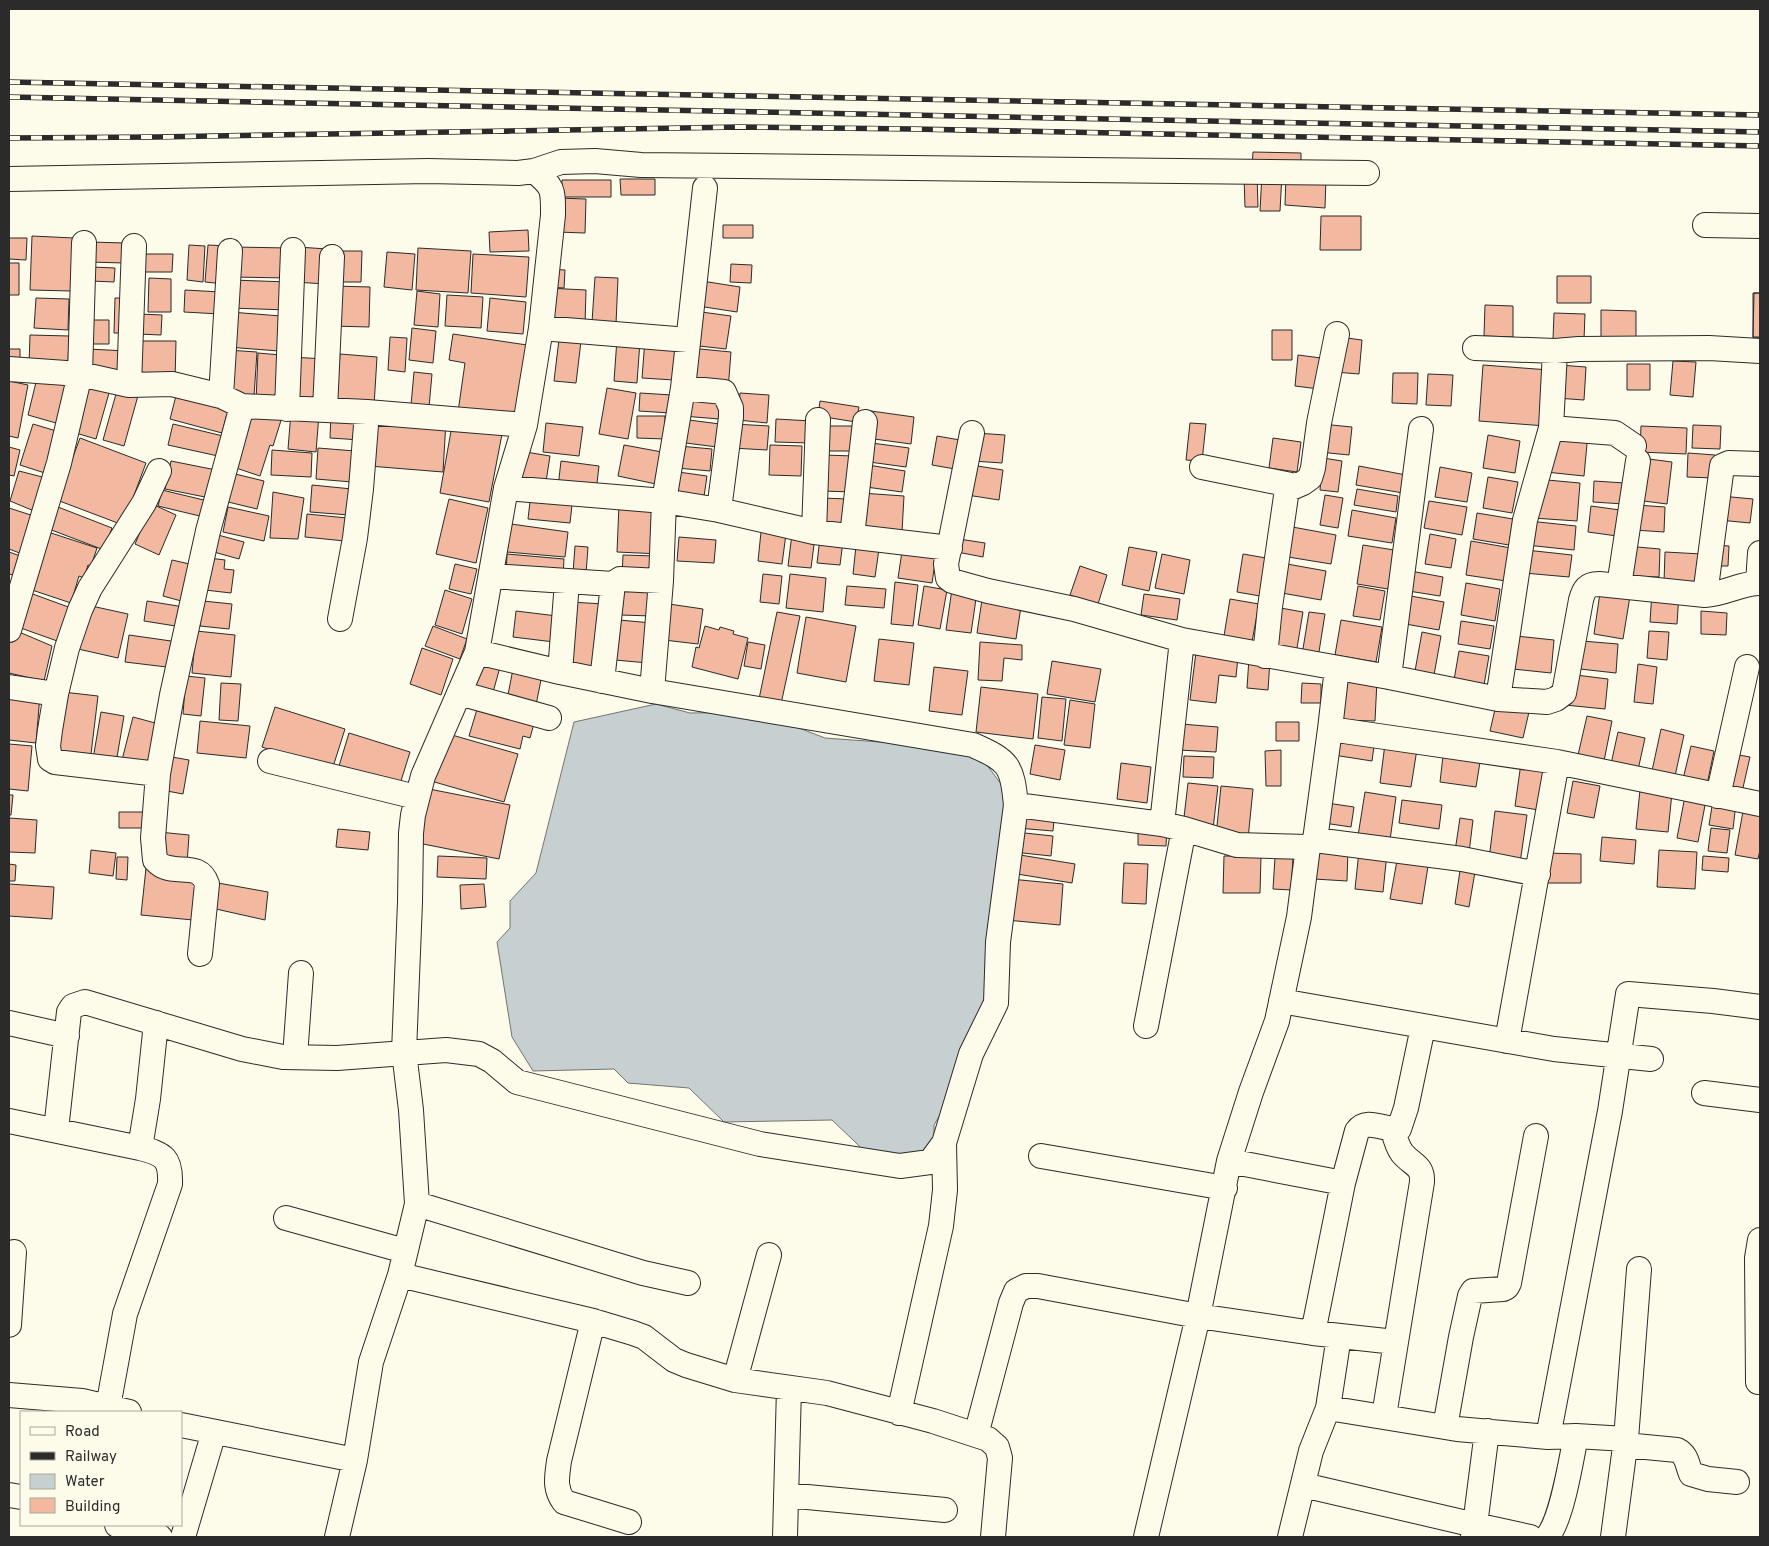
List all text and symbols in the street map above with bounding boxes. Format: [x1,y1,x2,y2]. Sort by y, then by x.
legend [20,1411,182,1526]
text: Road [65,1423,100,1442]
text: Railway [65,1448,117,1467]
text: Water [65,1473,105,1492]
text: Building [65,1498,120,1517]

